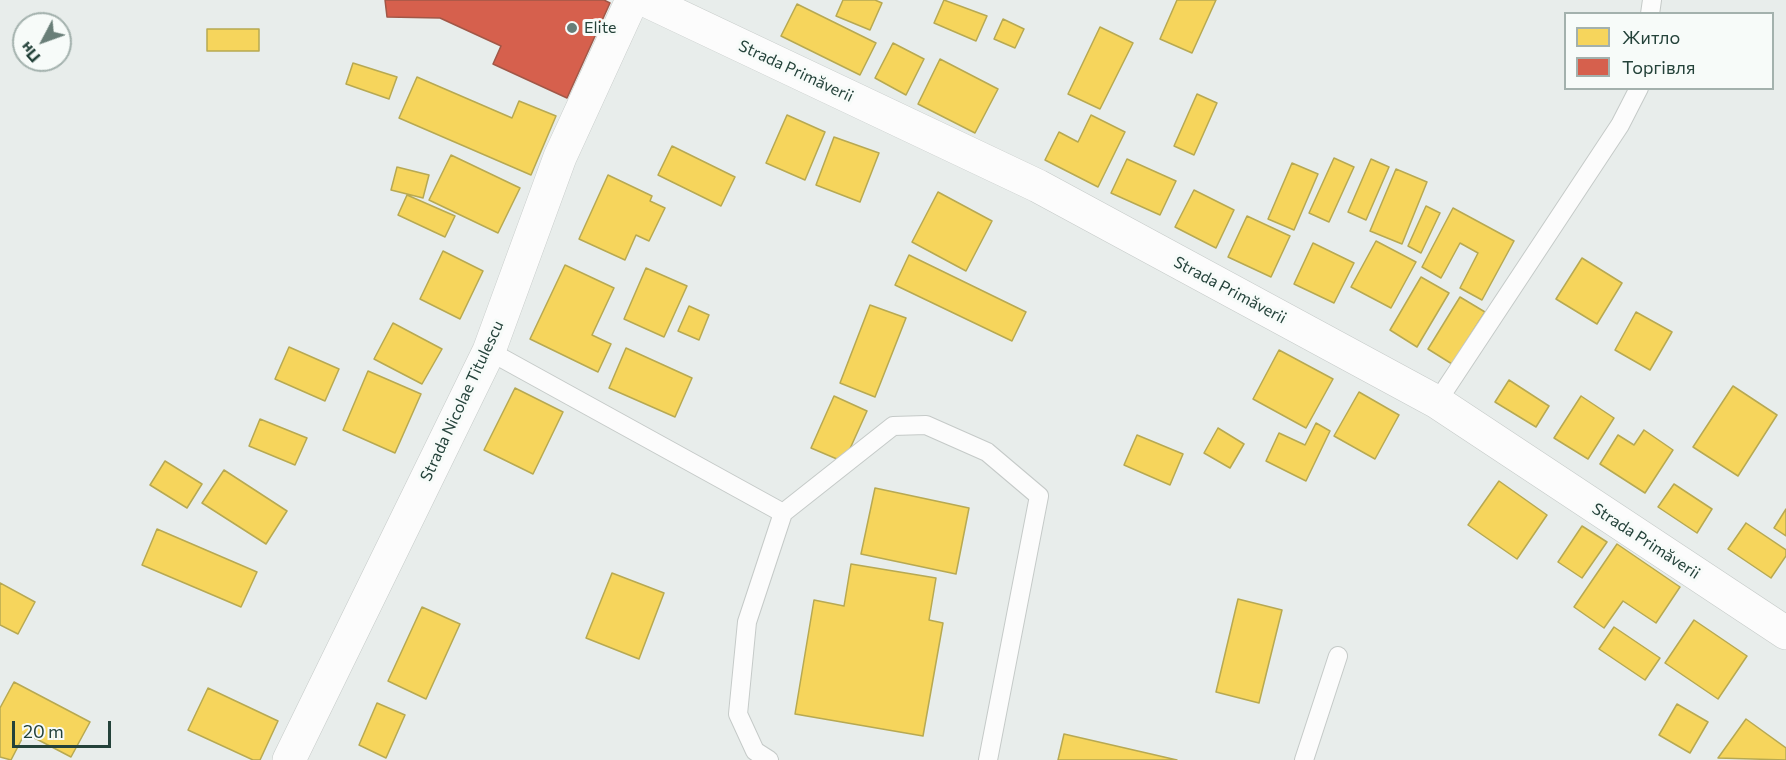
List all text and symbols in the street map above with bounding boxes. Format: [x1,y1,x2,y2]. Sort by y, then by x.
north arrow [12,12,72,72]
legend [1564,12,1774,90]
place label: Elite [584,18,617,38]
marker: Elite [565,21,579,35]
text: Житло [1622,26,1680,48]
street label: Strada Primăverii [735,36,857,106]
text: Пн [15,39,44,67]
text: Торгівля [1622,56,1695,78]
street label: Strada Primăverii [1170,252,1290,328]
street label: Strada Nicolae Titulescu [416,318,508,484]
street label: Strada Primăverii [1588,499,1704,583]
scale bar [15,709,114,747]
text: 20 m [23,720,64,742]

